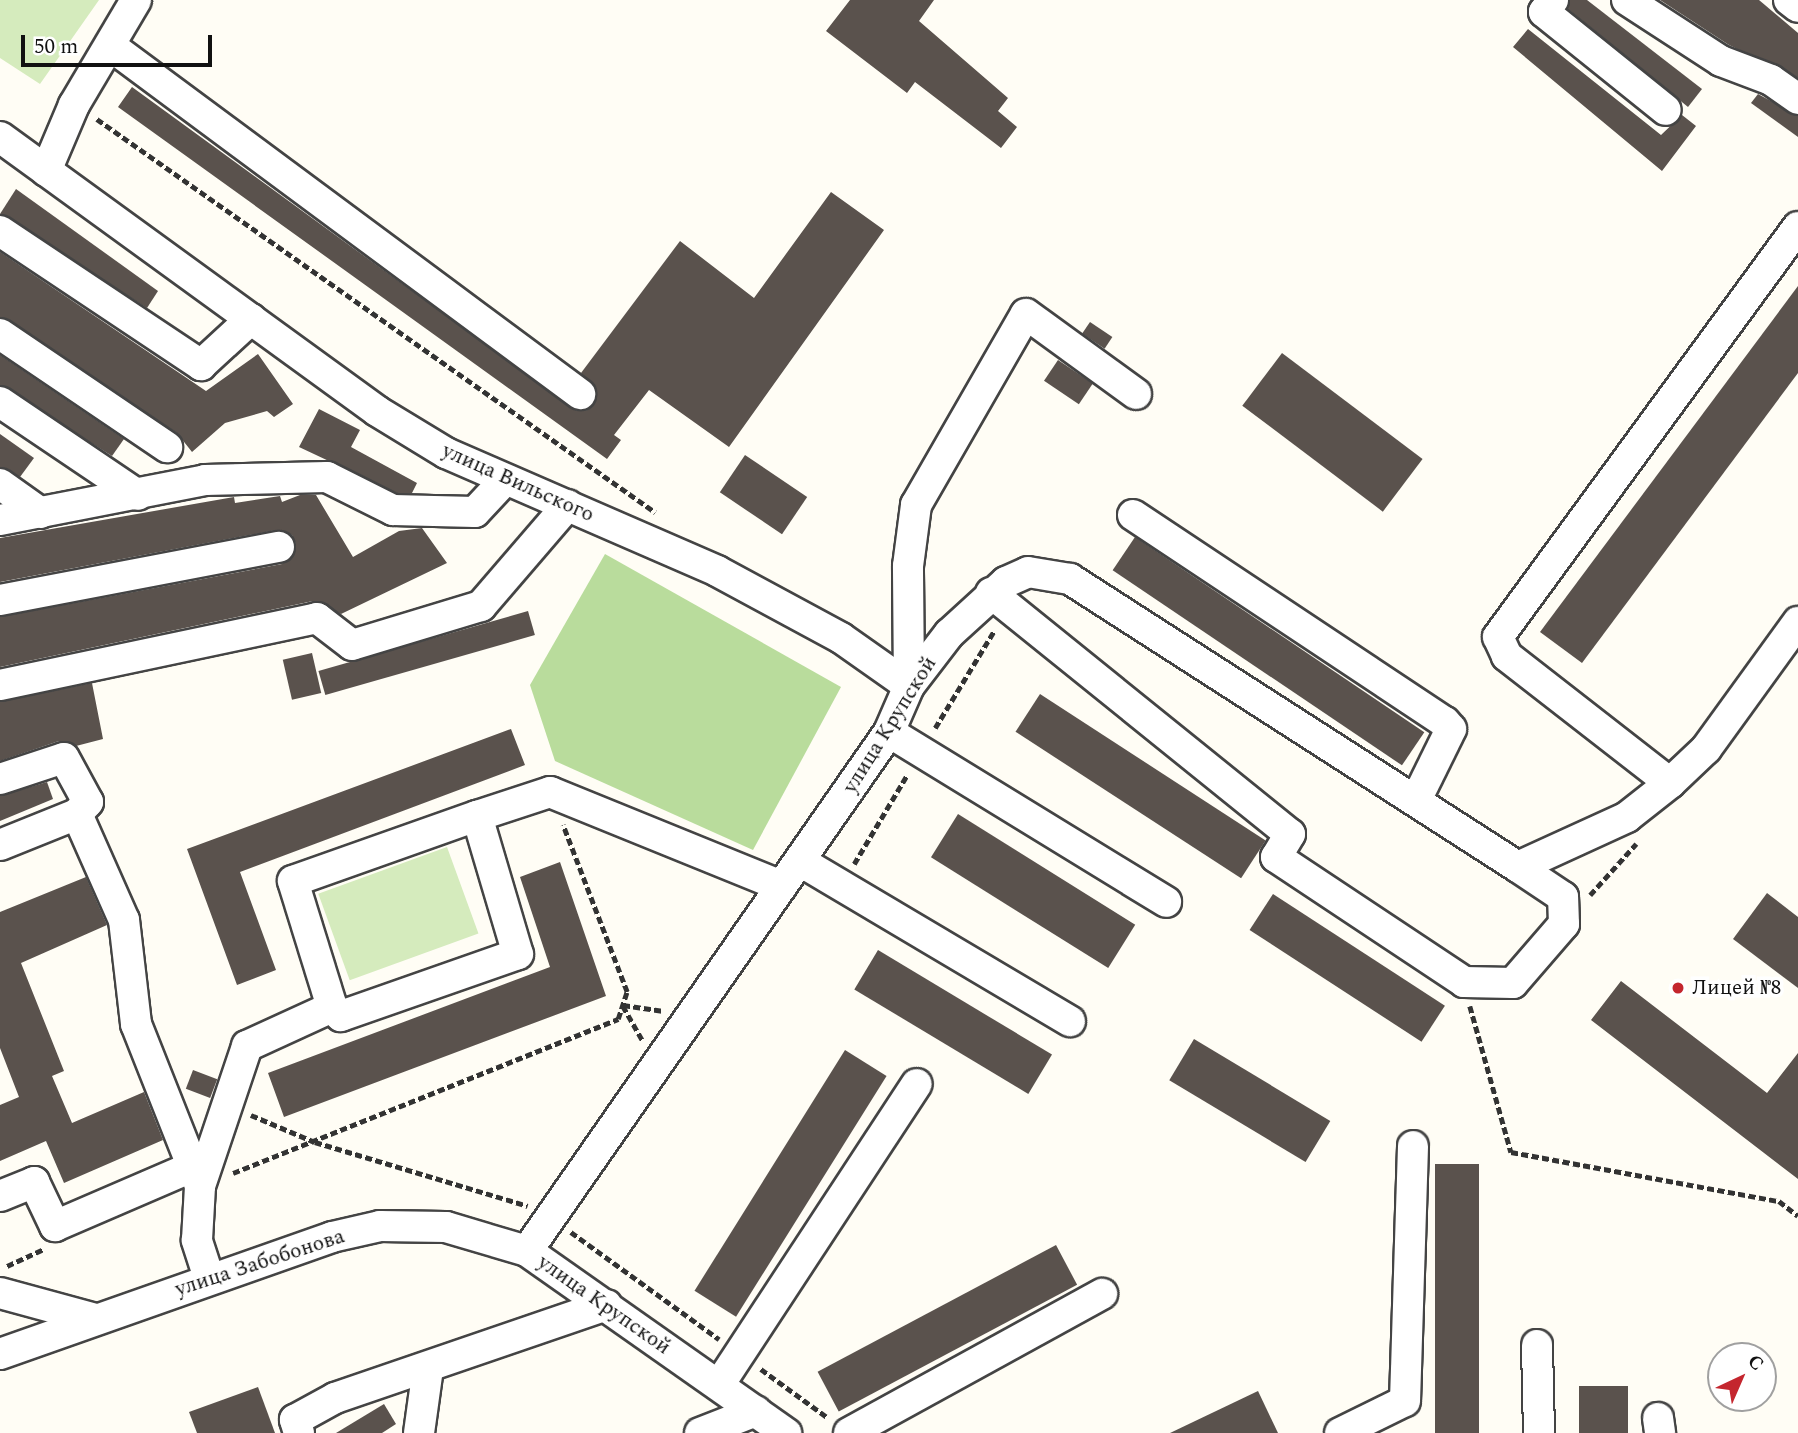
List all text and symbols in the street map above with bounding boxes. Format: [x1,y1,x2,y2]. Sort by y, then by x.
scale bar [24,21,215,65]
text: 50 m [34,31,78,63]
street label: улица Вильского [438,438,598,528]
street label: улица Крупской [838,652,942,798]
place label: Лицей №8 [1692,975,1781,1001]
marker: Лицей №8 [1670,980,1686,996]
street label: улица Забобонова [172,1224,348,1302]
street label: улица Крупской [533,1250,675,1360]
north arrow [1707,1342,1777,1412]
text: С [1741,1348,1770,1378]

